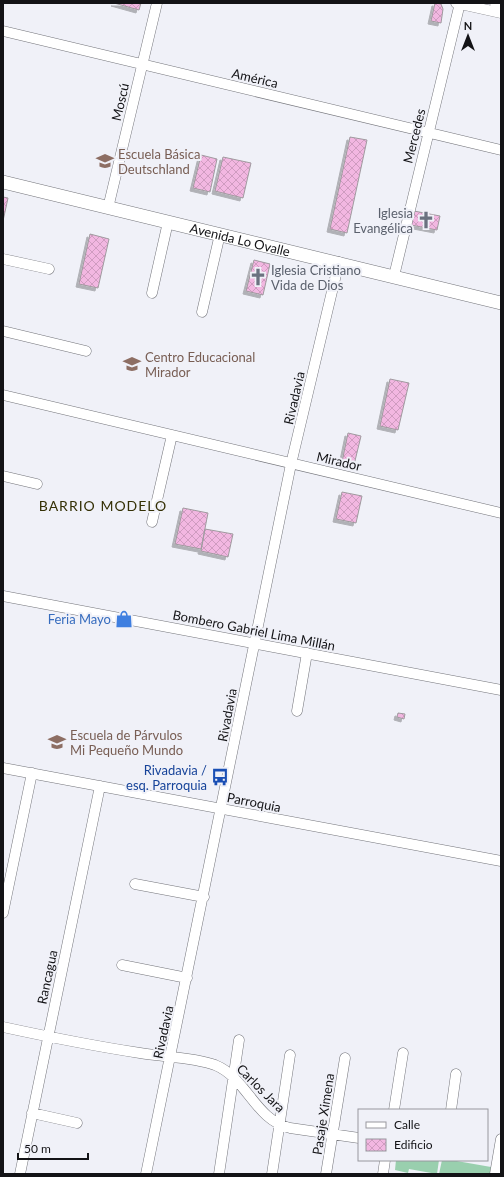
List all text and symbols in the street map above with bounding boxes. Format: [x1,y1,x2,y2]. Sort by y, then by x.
north arrow [448,16,488,56]
text: N [464,19,472,32]
street label: América [230,65,280,91]
street label: Moscú [108,82,132,122]
street label: Mercedes [399,107,429,165]
place label: Escuela Básica Deutschland [118,146,200,177]
school or university icon: Escuela Básica Deutschland [95,151,115,171]
place label: Iglesia Evangélica [353,205,413,236]
church icon: Iglesia Evangélica [416,210,436,230]
street label: Avenida Lo Ovalle [188,220,292,260]
place label: Iglesia Cristiano Vida de Dios [271,262,361,293]
church icon: Iglesia Cristiano Vida de Dios [248,267,268,287]
place label: Centro Educacional Mirador [145,349,255,380]
school or university icon: Centro Educacional Mirador [122,354,142,374]
street label: Rivadavia [280,370,308,426]
street label: Mirador [315,448,363,474]
district label: BARRIO MODELO [39,497,167,514]
street label: Bombero Gabriel Lima Millán [171,606,337,654]
shop icon: Feria Mayo [114,609,134,629]
place label: Feria Mayo [48,611,111,627]
street label: Rivadavia [214,687,240,743]
place label: Escuela de Párvulos Mi Pequeño Mundo [70,727,183,758]
school or university icon: Escuela de Párvulos Mi Pequeño Mundo [47,732,67,752]
place label: Rivadavia / esq. Parroquia [126,762,207,793]
bus stop icon: Rivadavia / esq. Parroquia [210,767,230,787]
street label: Parroquia [226,789,282,815]
street label: Rancagua [33,948,61,1006]
street label: Rivadavia [150,1004,176,1060]
street label: Carlos Jara [234,1061,288,1115]
street label: Pasaje Ximena [309,1072,337,1156]
legend [358,1109,488,1161]
text: Calle [394,1117,420,1132]
scale bar [18,1135,88,1161]
text: Edificio [394,1137,433,1152]
text: 50 m [24,1141,51,1156]

